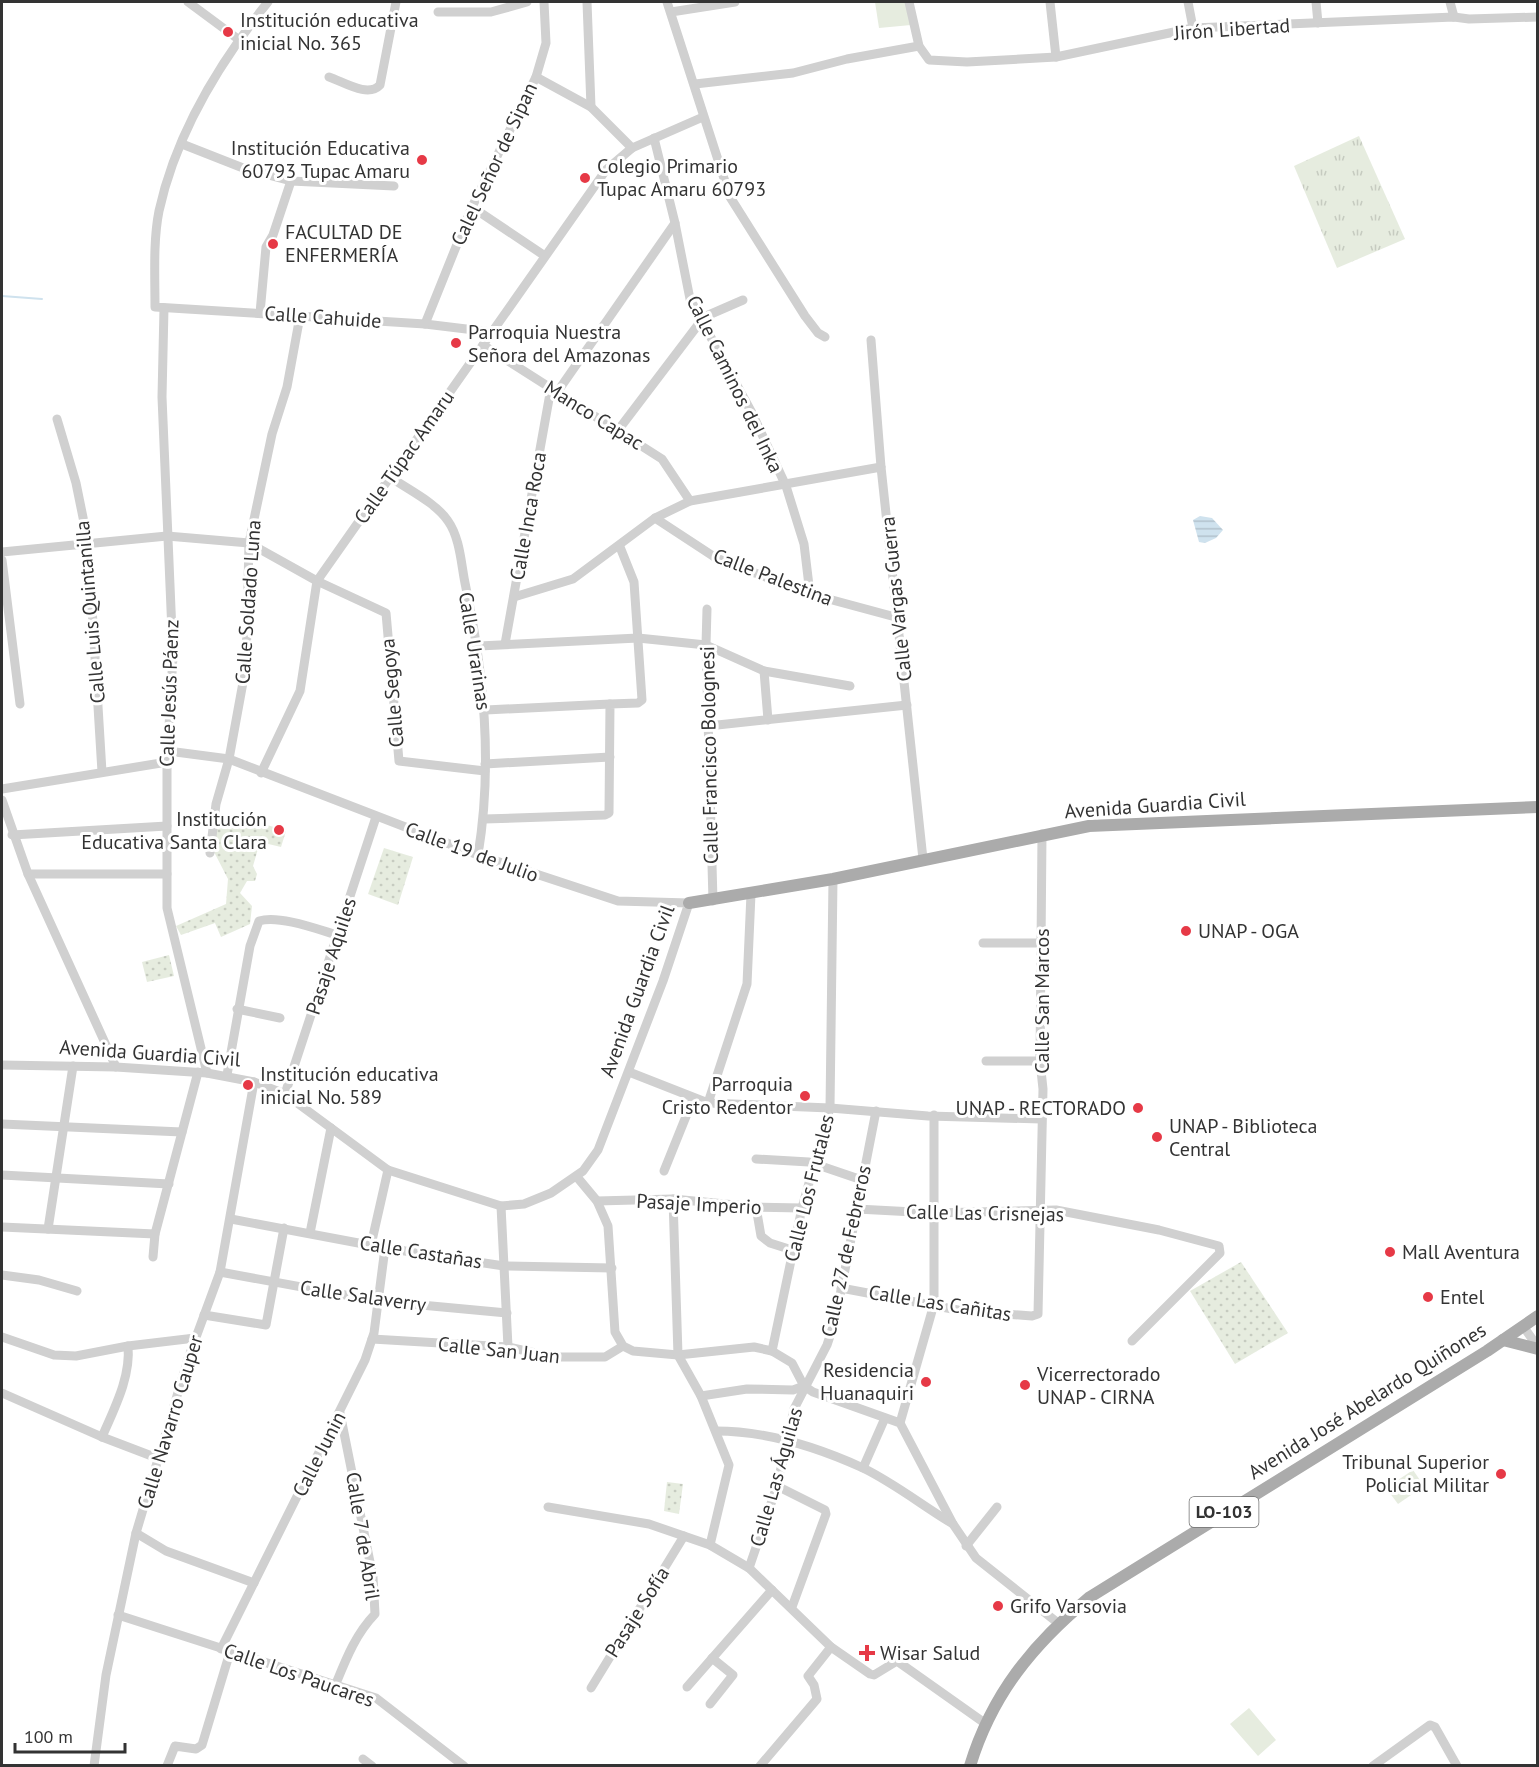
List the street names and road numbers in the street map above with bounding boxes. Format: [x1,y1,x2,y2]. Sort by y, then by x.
street label: Jirón Libertad [1172,12,1291,46]
street label: Calel Señor de Sipan [445,78,543,250]
street label: Calle Caminos del Inka [681,291,789,477]
street label: Calle Cahuide [264,300,382,334]
street label: Manco Capac [540,374,648,456]
street label: Calle Túpac Amaru [348,385,460,529]
street label: Calle Inca Roca [504,450,552,582]
street label: Calle Vargas Guerra [874,515,918,683]
street label: Calle Soldado Luna [229,519,267,685]
street label: Calle Luis Quintanilla [69,520,111,704]
street label: Calle Palestina [710,542,836,612]
street label: Calle Urarinas [453,590,497,712]
street label: Calle Jesús Páenz [153,619,185,767]
street label: Calle Segoya [374,637,410,749]
street label: Calle Francisco Bolognesi [694,646,724,864]
street label: Avenida Guardia Civil [1063,786,1247,824]
street label: Calle 19 de Julio [402,816,542,888]
street label: Pasaje Aquiles [300,894,362,1018]
street label: Avenida Guardia Civil [594,901,680,1081]
street label: Calle San Marcos [1029,928,1055,1074]
street label: Avenida Guardia Civil [58,1034,242,1072]
street label: Calle Los Frutales [778,1112,840,1264]
street label: Calle 27 de Febreros [815,1163,877,1339]
street label: Pasaje Imperio [636,1188,762,1220]
street label: Calle Las Crisnejas [906,1199,1064,1227]
street label: Calle Castañas [358,1229,484,1275]
street label: Calle Salaverry [298,1274,428,1318]
street label: Calle Las Cañitas [867,1279,1013,1327]
street label: Avenida José Abelardo Quiñones [1243,1317,1491,1485]
street label: Calle San Juan [437,1331,561,1369]
street label: Calle Navarro Cauper [131,1332,209,1512]
street label: Calle Las Águilas [744,1404,808,1550]
street label: Calle Junin [287,1407,351,1501]
street label: Calle 7 de Abril [340,1470,386,1602]
road number: LO-103 [1190,1497,1258,1527]
street label: Pasaje Sofía [599,1562,675,1662]
street label: Calle Los Paucares [220,1637,378,1713]

